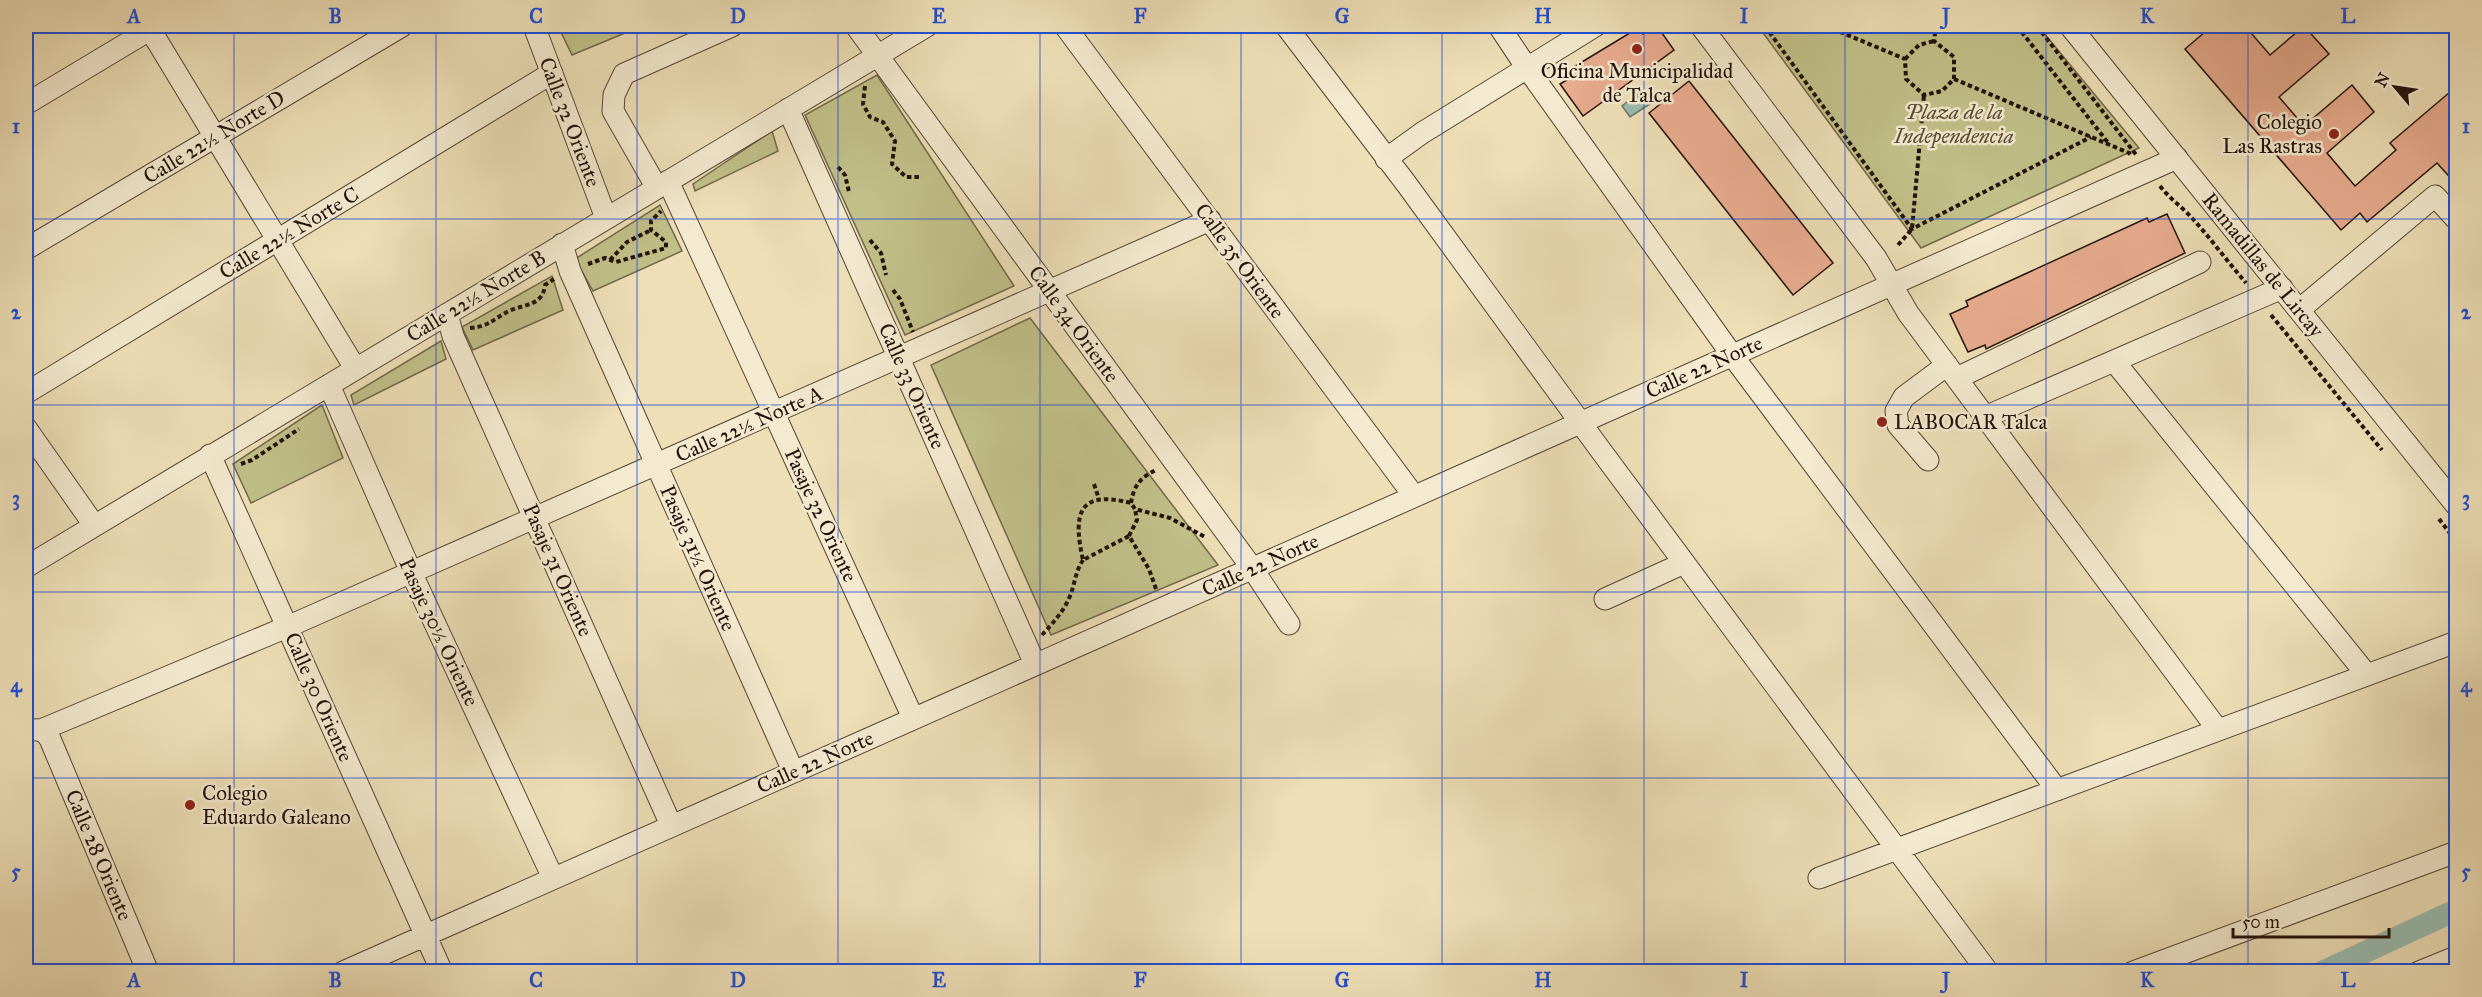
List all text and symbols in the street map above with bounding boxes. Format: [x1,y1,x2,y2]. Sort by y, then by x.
text: A [125,4,141,28]
text: B [328,4,342,28]
text: C [529,4,543,28]
text: D [730,4,746,28]
text: E [932,4,947,28]
text: F [1133,4,1147,28]
text: G [1335,4,1350,28]
text: H [1534,4,1552,28]
text: I [1740,4,1749,28]
text: J [1939,4,1951,30]
text: K [2140,4,2155,28]
text: L [2341,4,2356,28]
marker: Oficina Municipalidad de Talca [1630,42,1644,56]
street label: Calle 32 Oriente [533,53,607,191]
north arrow [2365,57,2425,117]
place label: Oficina Municipalidad de Talca [1541,58,1734,108]
text: N [2371,69,2394,91]
street label: Calle 22½ Norte D [138,85,290,189]
park label: Plaza de la Independencia [1893,99,2014,149]
place label: Colegio Las Rastras [2222,109,2322,159]
text: 1 [12,114,20,138]
text: 1 [2462,114,2470,138]
marker: Colegio Las Rastras [2327,127,2341,141]
street label: Calle 22½ Norte C [214,181,364,285]
street label: Ramadillas de Lircay [2197,187,2330,344]
street label: Calle 35 Oriente [1189,198,1291,324]
street label: Calle 22½ Norte B [402,244,550,348]
street label: Calle 34 Oriente [1023,260,1125,388]
text: 2 [11,300,22,324]
text: 2 [2461,300,2472,324]
street label: Calle 33 Oriente [873,319,951,453]
street label: Calle 22 Norte [1642,330,1767,404]
street label: Calle 22½ Norte A [671,380,827,468]
place label: LABOCAR Talca [1894,409,2047,435]
marker: LABOCAR Talca [1875,415,1889,429]
street label: Pasaje 32 Oriente [779,444,863,586]
street label: Pasaje 31½ Oriente [654,481,742,635]
text: 3 [12,486,20,511]
text: 3 [2462,486,2470,511]
street label: Pasaje 31 Oriente [517,500,599,641]
street label: Calle 22 Norte [1198,528,1323,602]
street label: Pasaje 30½ Oriente [393,554,485,711]
street label: Calle 30 Oriente [279,628,359,766]
text: 4 [10,673,22,698]
text: 4 [2460,673,2472,698]
street label: Calle 22 Norte [753,725,878,799]
place label: Colegio Eduardo Galeano [202,780,351,830]
street label: Calle 28 Oriente [60,786,138,925]
marker: Colegio Eduardo Galeano [183,798,197,812]
text: 5 [11,859,21,883]
text: 5 [2461,859,2471,883]
scale bar [2233,901,2389,939]
text: 50 m [2242,911,2280,933]
text: A [125,968,141,992]
text: B [328,968,342,992]
text: C [529,968,543,992]
text: D [730,968,746,992]
text: E [932,968,947,992]
text: F [1133,968,1147,992]
text: G [1335,968,1350,992]
text: H [1534,968,1552,992]
text: I [1740,968,1749,992]
text: J [1939,968,1951,994]
text: K [2140,968,2155,992]
text: L [2341,968,2356,992]

